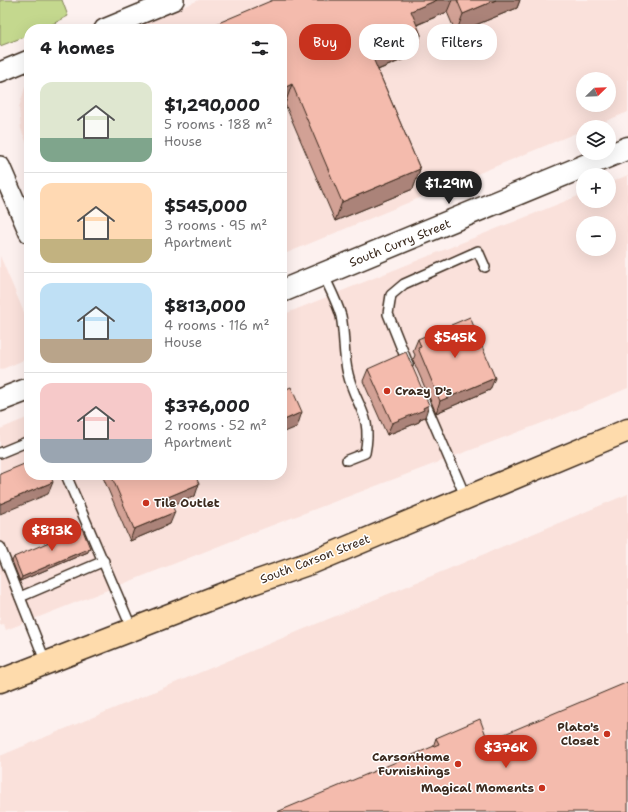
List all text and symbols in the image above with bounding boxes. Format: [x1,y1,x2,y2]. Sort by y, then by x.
chip: Buy [299,24,351,60]
chip: Rent [359,24,419,60]
chip: Filters [427,24,497,60]
text: 4 homes [40,37,115,59]
icon: filters [249,37,271,59]
north arrow [576,72,616,112]
map controls [576,72,616,256]
text: $1,290,000 [164,94,260,116]
icon: home [72,98,120,146]
text: 5 rooms · 188 m² [164,116,272,133]
button: layers [576,120,616,160]
text: House [164,133,202,150]
button: + [576,168,616,208]
pin: $1.29M [416,171,482,205]
text: $1.29M [425,175,473,192]
text: $545,000 [164,195,247,217]
icon: home [72,199,120,247]
street label: South Curry Street [347,215,453,271]
button: − [576,216,616,256]
text: 3 rooms · 95 m² [164,217,267,234]
text: Apartment [164,234,232,251]
text: $813,000 [164,295,246,317]
icon: home [72,299,120,347]
text: 4 rooms · 116 m² [164,317,270,334]
pin: $545K [427,325,483,359]
text: $545K [434,329,476,346]
text: House [164,334,202,351]
place label: Crazy D's [395,383,452,399]
marker: Crazy D's [382,386,392,396]
text: $376,000 [164,395,250,417]
icon: home [72,399,120,447]
text: 2 rooms · 52 m² [164,417,267,434]
text: Apartment [164,434,232,451]
place label: Tile Outlet [154,495,220,511]
marker: Tile Outlet [141,498,151,508]
pin: $813K [24,518,80,552]
text: $813K [31,522,73,539]
street label: South Carson Street [258,531,372,587]
place label: Plato's Closet [557,719,599,749]
marker: Plato's Closet [602,729,612,739]
pin: $376K [478,735,534,769]
text: $376K [484,739,528,756]
place label: CarsonHome Furnishings [372,749,450,779]
marker: CarsonHome Furnishings [453,759,463,769]
place label: Magical Moments [421,780,534,796]
marker: Magical Moments [537,783,547,793]

